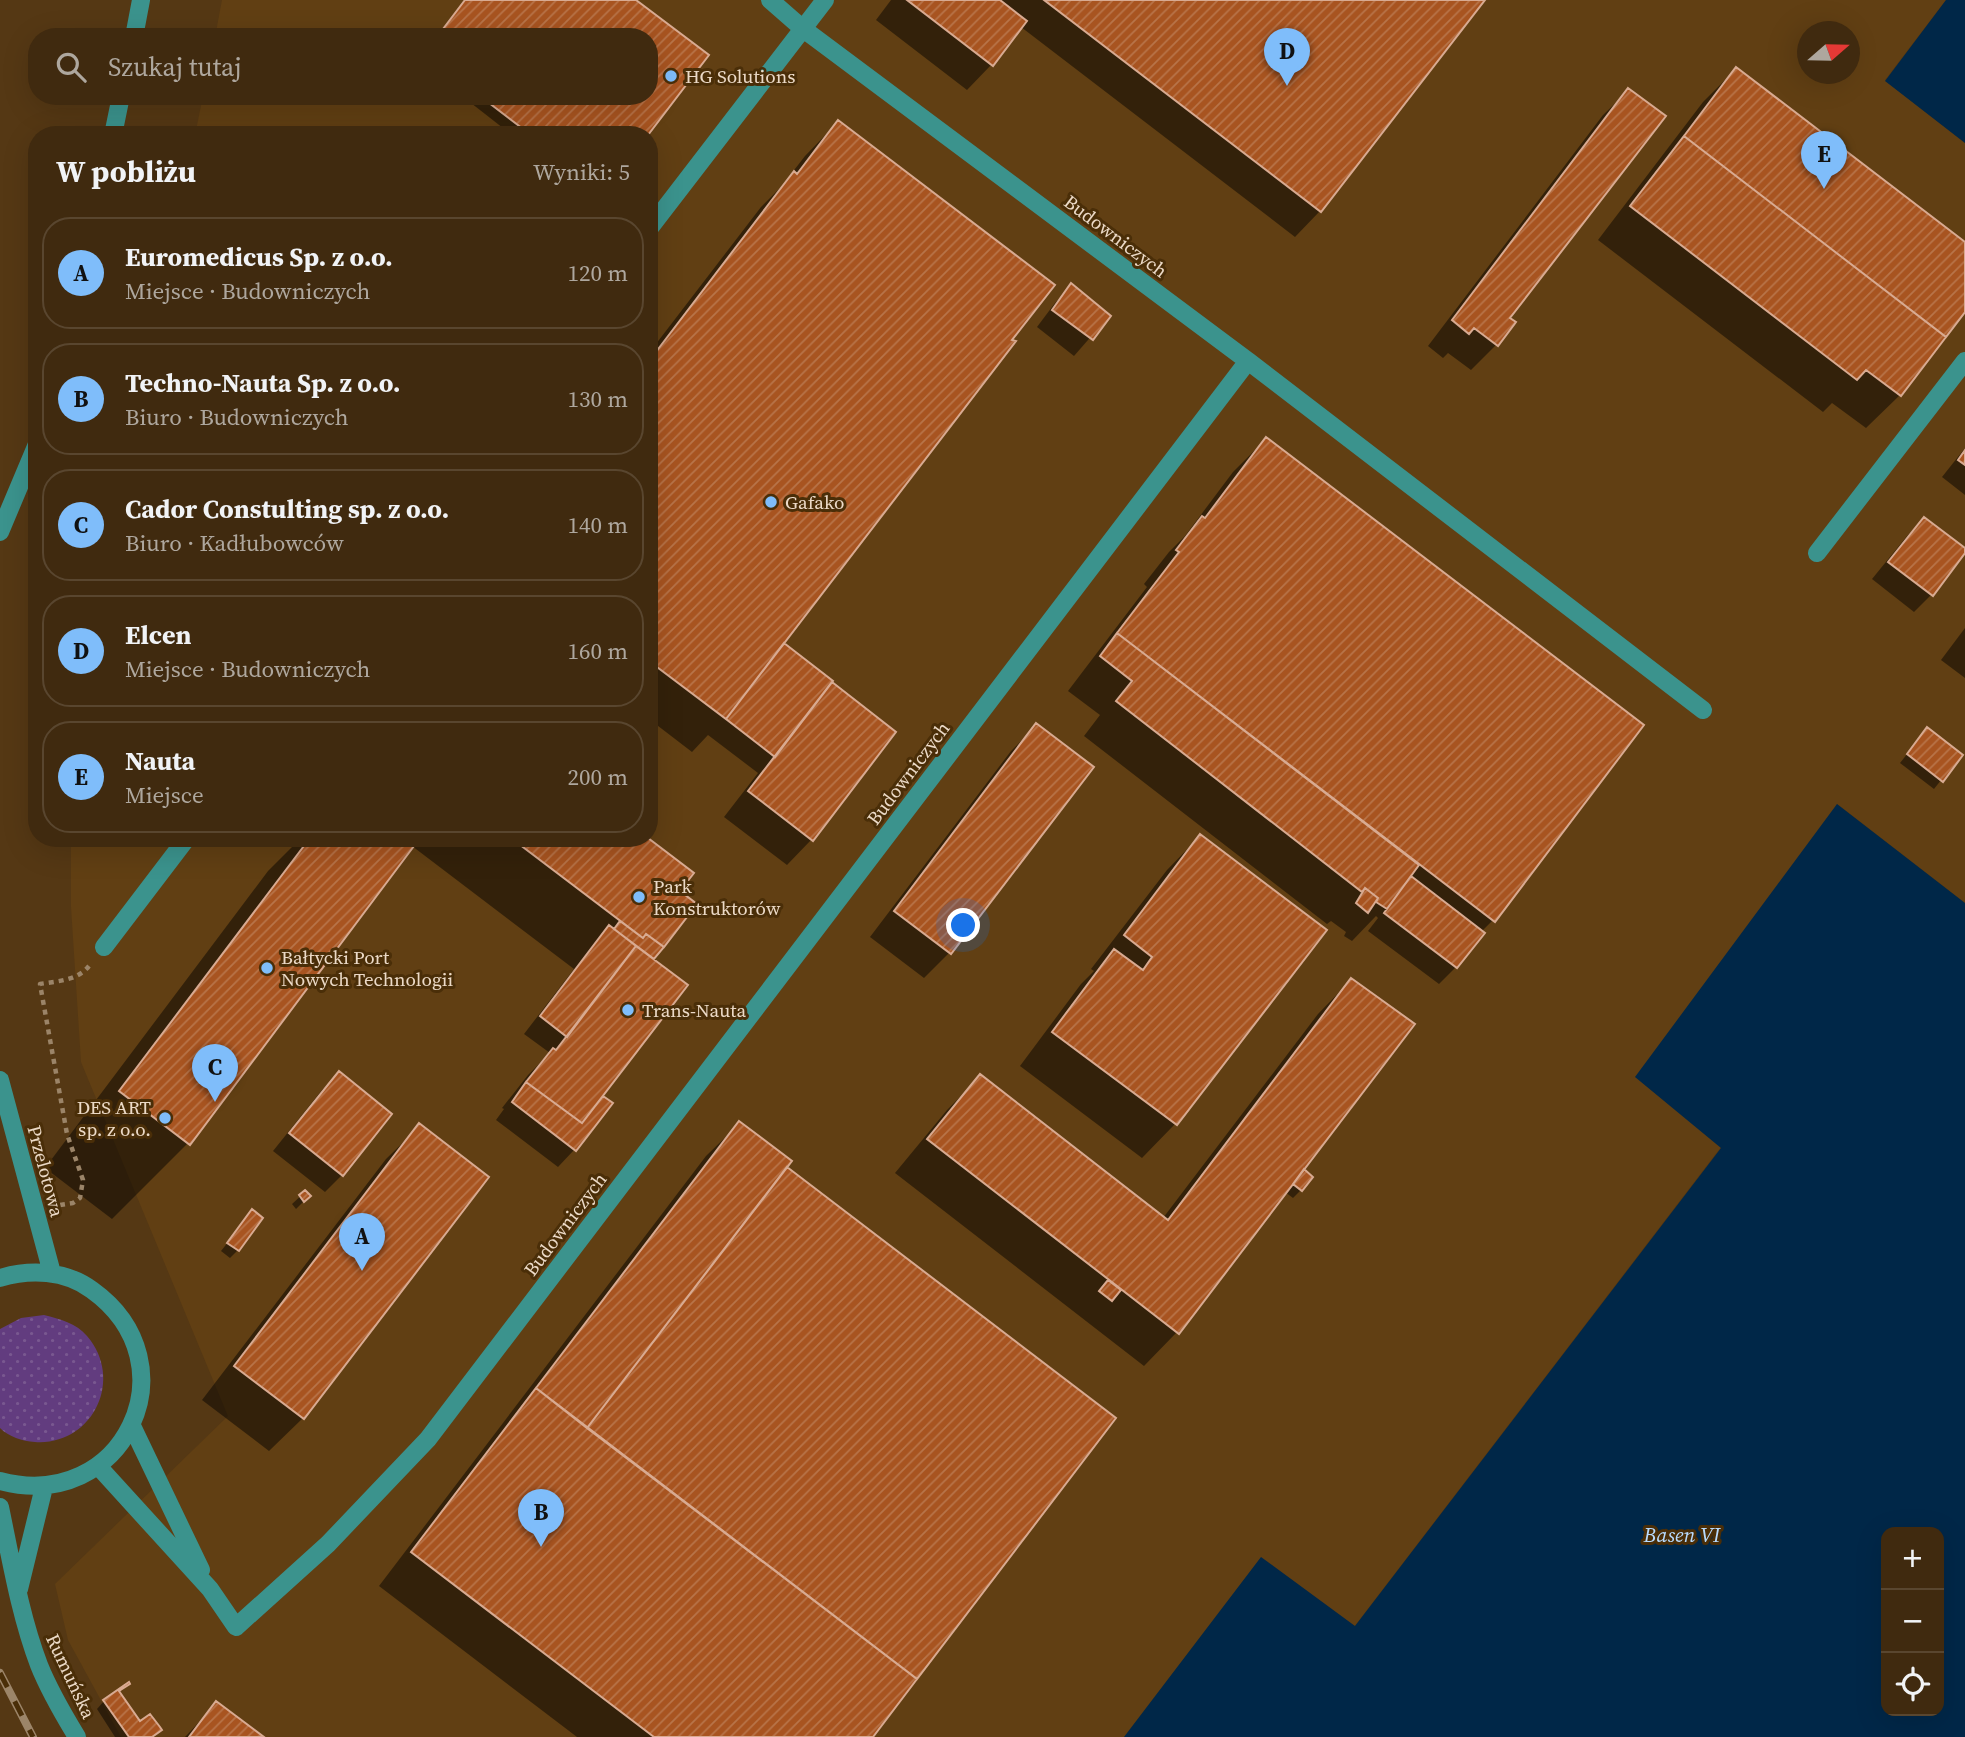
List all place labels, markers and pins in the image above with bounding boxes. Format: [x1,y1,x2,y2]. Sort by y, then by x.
pin: D [1264,28,1310,86]
place label: HG Solutions [685,63,795,89]
marker: HG Solutions [663,68,679,84]
pin: E [1801,131,1847,189]
place label: Gafako [785,489,844,515]
marker: Gafako [763,494,779,510]
place label: Park Konstruktorów [653,873,781,921]
marker: Park Konstruktorów [631,889,647,905]
place label: Bałtycki Port Nowych Technologii [281,944,453,992]
marker: Bałtycki Port Nowych Technologii [259,960,275,976]
place label: Trans-Nauta [642,997,746,1023]
marker: Trans-Nauta [620,1002,636,1018]
pin: C [192,1044,238,1102]
place label: DES ART sp. z o.o. [77,1094,152,1142]
marker: DES ART sp. z o.o. [157,1110,173,1126]
pin: A [339,1213,385,1271]
pin: B [518,1489,564,1547]

